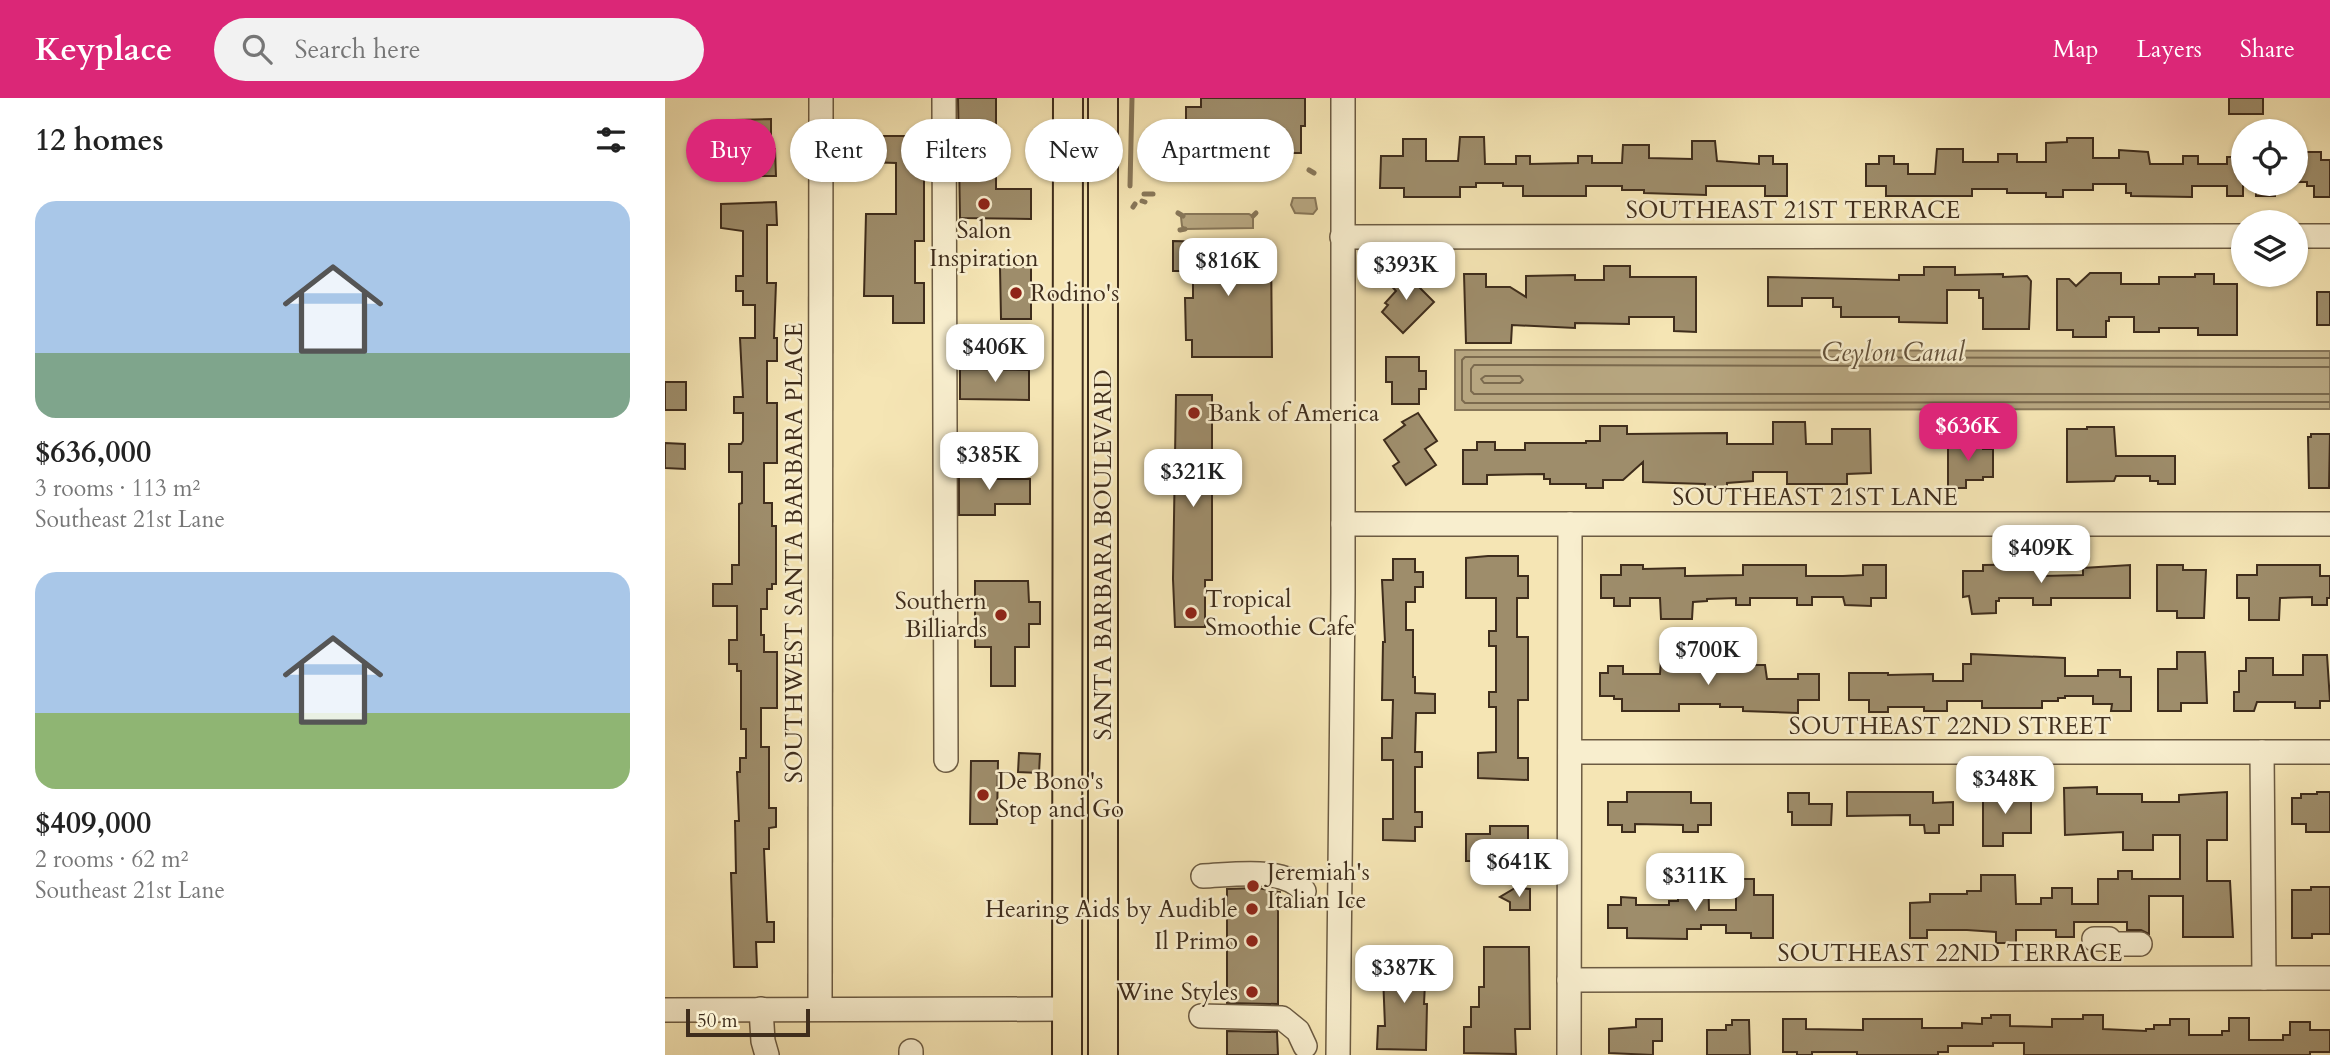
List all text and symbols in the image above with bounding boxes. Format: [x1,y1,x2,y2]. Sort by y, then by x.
search box [214,18,704,81]
text: Keyplace [35,27,172,72]
icon: search [238,30,276,68]
text: Search here [294,32,420,67]
text: Map [2053,33,2099,66]
text: Layers [2137,33,2202,66]
text: Share [2240,33,2295,66]
chip: Buy [686,119,776,182]
chip: Rent [790,119,887,182]
chip: Filters [901,119,1011,182]
chip: New [1025,119,1123,182]
chip: Apartment [1137,119,1294,182]
map controls [2231,119,2308,287]
button: locate [2231,119,2308,196]
text: 12 homes [35,120,164,161]
icon: filters [592,121,630,159]
street label: SOUTHEAST 21ST TERRACE [1626,194,1960,227]
marker: Salon Inspiration [976,196,992,212]
button: layers [2231,210,2308,287]
place label: Salon Inspiration [929,214,1039,275]
pin: $816K [1179,238,1277,298]
pin: $393K [1357,242,1455,302]
text: $816K [1195,245,1261,276]
icon: home [270,246,396,372]
text: $393K [1373,249,1439,280]
place label: Rodino's [1030,277,1119,310]
marker: Rodino's [1008,285,1024,301]
street label: SOUTHWEST SANTA BARBARA PLACE [778,323,811,783]
pin: $406K [946,324,1044,384]
text: $406K [962,331,1028,362]
water label: Ceylon Canal [1822,335,1965,370]
street label: SANTA BARBARA BOULEVARD [1087,369,1120,741]
place label: Bank of America [1208,397,1380,430]
pin: $636K [1919,404,2017,463]
marker: Bank of America [1186,405,1202,421]
text: $636K [1935,410,2001,441]
text: $636,000 [35,432,151,473]
pin: $385K [940,432,1038,492]
text: $385K [956,439,1022,470]
pin: $321K [1144,450,1242,509]
text: $321K [1160,456,1226,487]
text: 3 rooms · 113 m² [35,473,200,504]
street label: SOUTHEAST 21ST LANE [1672,481,1958,514]
text: Southeast 21st Lane [35,504,225,535]
pin: $409K [1992,526,2090,585]
text: $409K [2008,532,2074,563]
place label: Tropical Smoothie Cafe [1205,583,1355,644]
place label: Southern Billiards [895,585,987,646]
marker: Tropical Smoothie Cafe [1183,605,1199,621]
marker: Southern Billiards [993,607,1009,623]
icon: home [270,617,396,743]
pin: $700K [1659,628,1757,687]
text: $700K [1675,634,1741,665]
street label: SOUTHEAST 22ND STREET [1789,710,2111,743]
pin: $348K [1956,756,2054,816]
text: $348K [1972,763,2038,794]
place label: De Bono's Stop and Go [997,765,1124,826]
marker: De Bono's Stop and Go [975,787,991,803]
text: $409,000 [35,803,151,844]
pin: $641K [1470,840,1568,899]
text: 2 rooms · 62 m² [35,844,188,875]
text: $641K [1486,846,1552,877]
pin: $311K [1646,854,1744,913]
place label: Jeremiah's Italian Ice [1264,856,1370,917]
text: $311K [1662,860,1728,891]
text: Southeast 21st Lane [35,875,225,906]
marker: Jeremiah's Italian Ice [1245,878,1261,894]
place label: Hearing Aids by Audible [985,893,1238,926]
marker: Hearing Aids by Audible [1244,901,1260,917]
place label: Il Primo [1154,925,1238,958]
marker: Il Primo [1244,933,1260,949]
street label: SOUTHEAST 22ND TERRACE [1778,937,2122,970]
pin: $387K [1355,946,1453,1005]
text: $387K [1371,952,1437,983]
place label: Wine Styles [1115,976,1238,1009]
marker: Wine Styles [1244,984,1260,1000]
scale bar [686,1006,810,1038]
text: 50 m [697,1008,738,1034]

